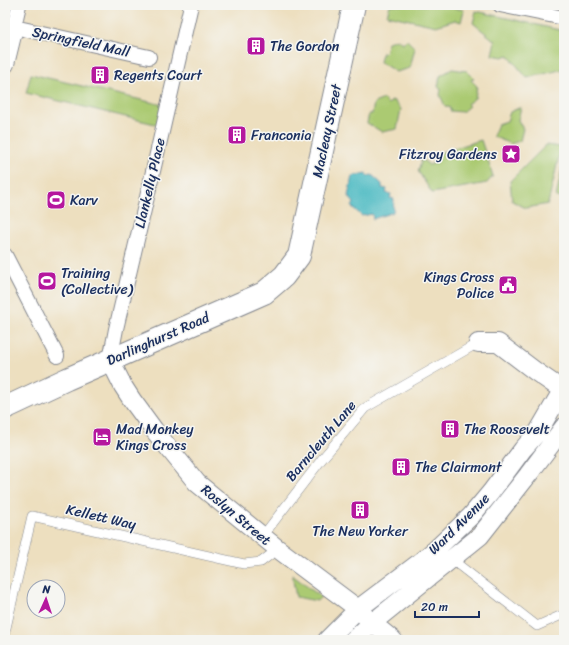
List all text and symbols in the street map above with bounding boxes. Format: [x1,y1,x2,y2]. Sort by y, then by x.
street label: Springfield Mall [30,19,133,65]
place label: The Gordon [270,34,340,59]
building icon: The Gordon [245,35,267,57]
place label: Regents Court [114,63,203,88]
building icon: Regents Court [89,64,111,86]
street label: Macleay Street [305,81,349,180]
place label: Franconia [251,123,311,148]
building icon: Franconia [226,124,248,146]
street label: Llankelly Place [127,135,173,231]
place label: Fitzroy Gardens [399,142,498,167]
place icon: Fitzroy Gardens [500,143,522,165]
place label: Karv [70,188,98,213]
sports icon: Karv [45,189,67,211]
place label: Training (Collective) [61,261,134,302]
place label: Kings Cross Police [424,265,494,306]
sports icon: Training (Collective) [36,270,58,292]
public building icon: Kings Cross Police [497,274,519,296]
street label: Darlinghurst Road [102,304,215,373]
street label: Barncleuth Lane [279,395,363,487]
place label: Mad Monkey Kings Cross [116,417,194,458]
place label: The Roosevelt [464,417,550,442]
building icon: The Roosevelt [439,418,461,440]
hotel icon: Mad Monkey Kings Cross [91,426,113,448]
place label: The Clairmont [415,455,503,480]
building icon: The Clairmont [390,456,412,478]
street label: Roslyn Street [195,478,277,552]
street label: Ward Avenue [422,487,496,561]
street label: Kellett Way [64,497,139,537]
building icon: The New Yorker [349,499,371,521]
place label: The New Yorker [312,519,409,544]
north arrow [26,579,66,619]
text: N [41,580,51,599]
scale bar [415,593,479,619]
text: 20 m [421,596,448,618]

